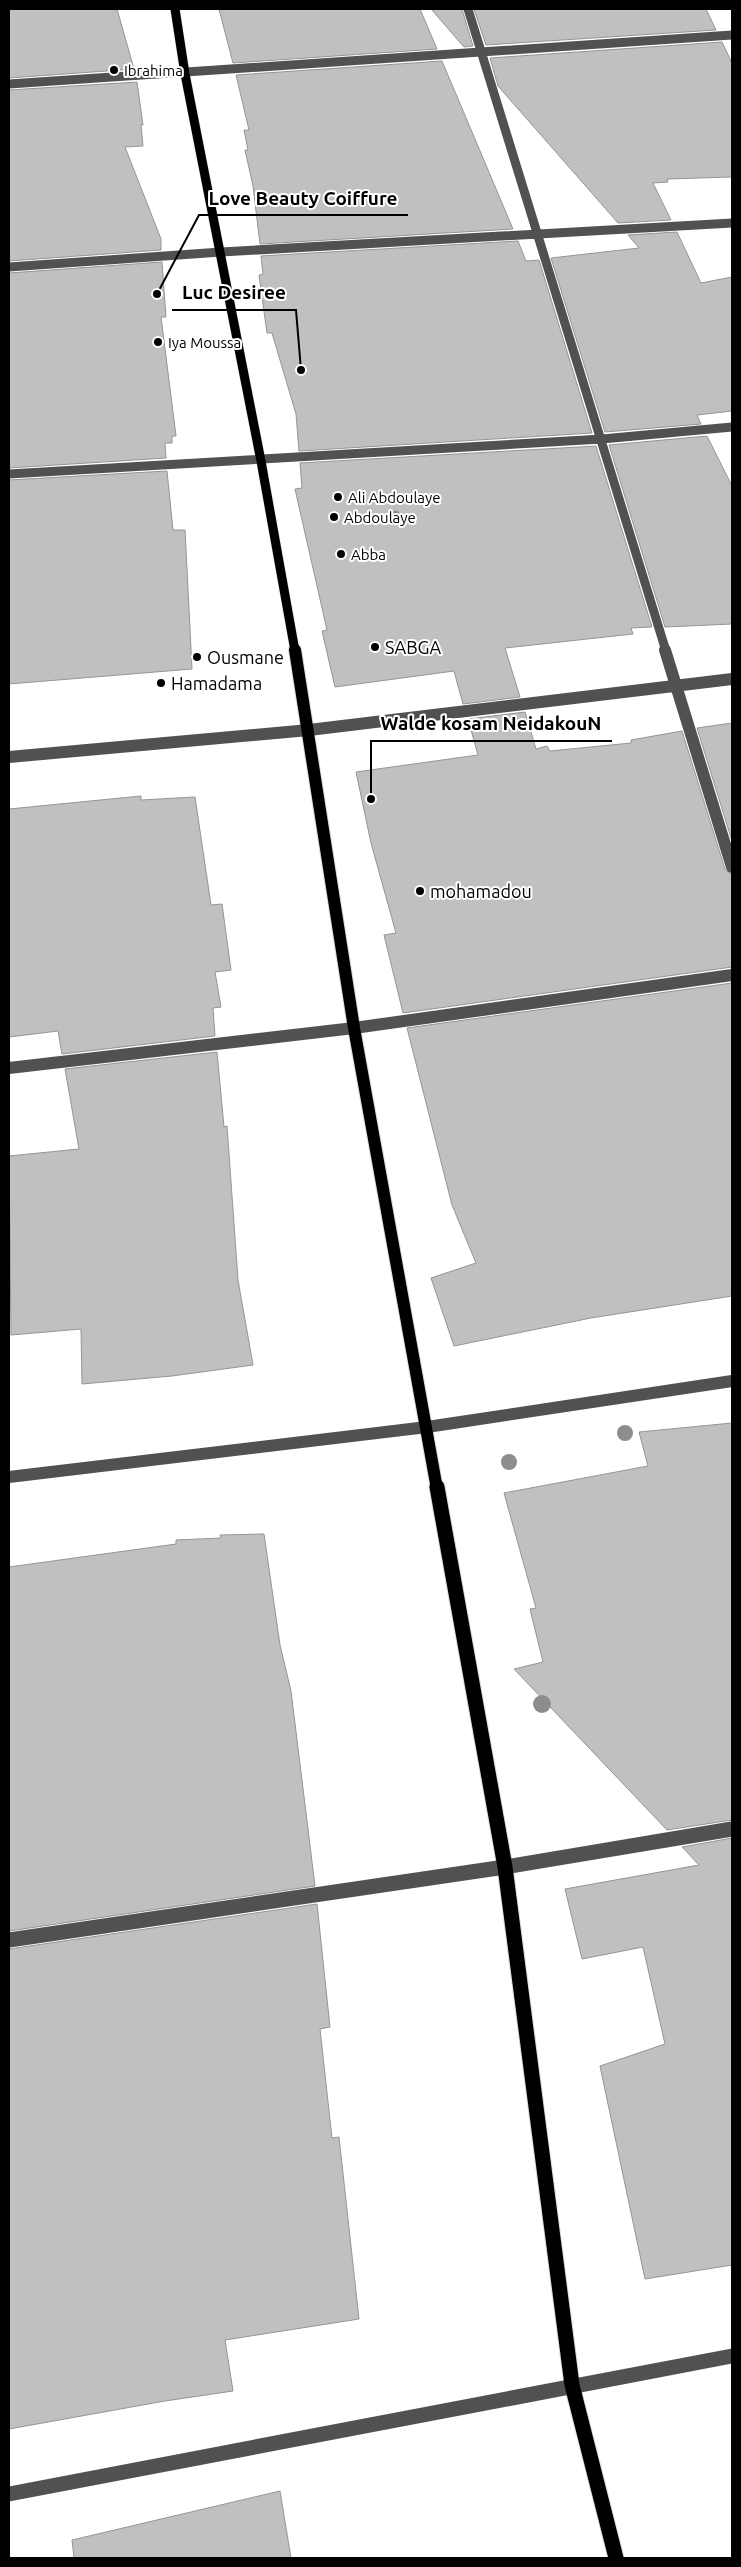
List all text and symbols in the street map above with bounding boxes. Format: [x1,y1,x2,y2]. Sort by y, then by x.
place label: Ibrahima [124,62,183,79]
marker: Ibrahima [108,64,120,76]
callout: Love Beauty Coiffure [199,181,408,215]
text: Love Beauty Coiffure [208,187,398,209]
callout: Luc Desiree [172,276,296,310]
text: Luc Desiree [182,281,286,303]
place label: Iya Moussa [168,334,241,351]
marker: Iya Moussa [152,336,164,348]
place label: Ali Abdoulaye [348,489,441,506]
marker: Ali Abdoulaye [332,491,344,503]
place label: Abdoulaye [344,509,416,526]
marker: Abdoulaye [328,511,340,523]
place label: Abba [351,546,386,563]
marker: Abba [335,548,347,560]
place label: SABGA [385,637,441,657]
marker: SABGA [369,641,381,653]
place label: Ousmane [207,647,284,667]
marker: Ousmane [191,651,203,663]
place label: Hamadama [171,673,262,693]
marker: Hamadama [155,677,167,689]
callout: Walde kosam NeidakouN [371,707,612,741]
text: Walde kosam NeidakouN [381,712,601,734]
place label: mohamadou [430,881,532,901]
marker: mohamadou [414,885,426,897]

